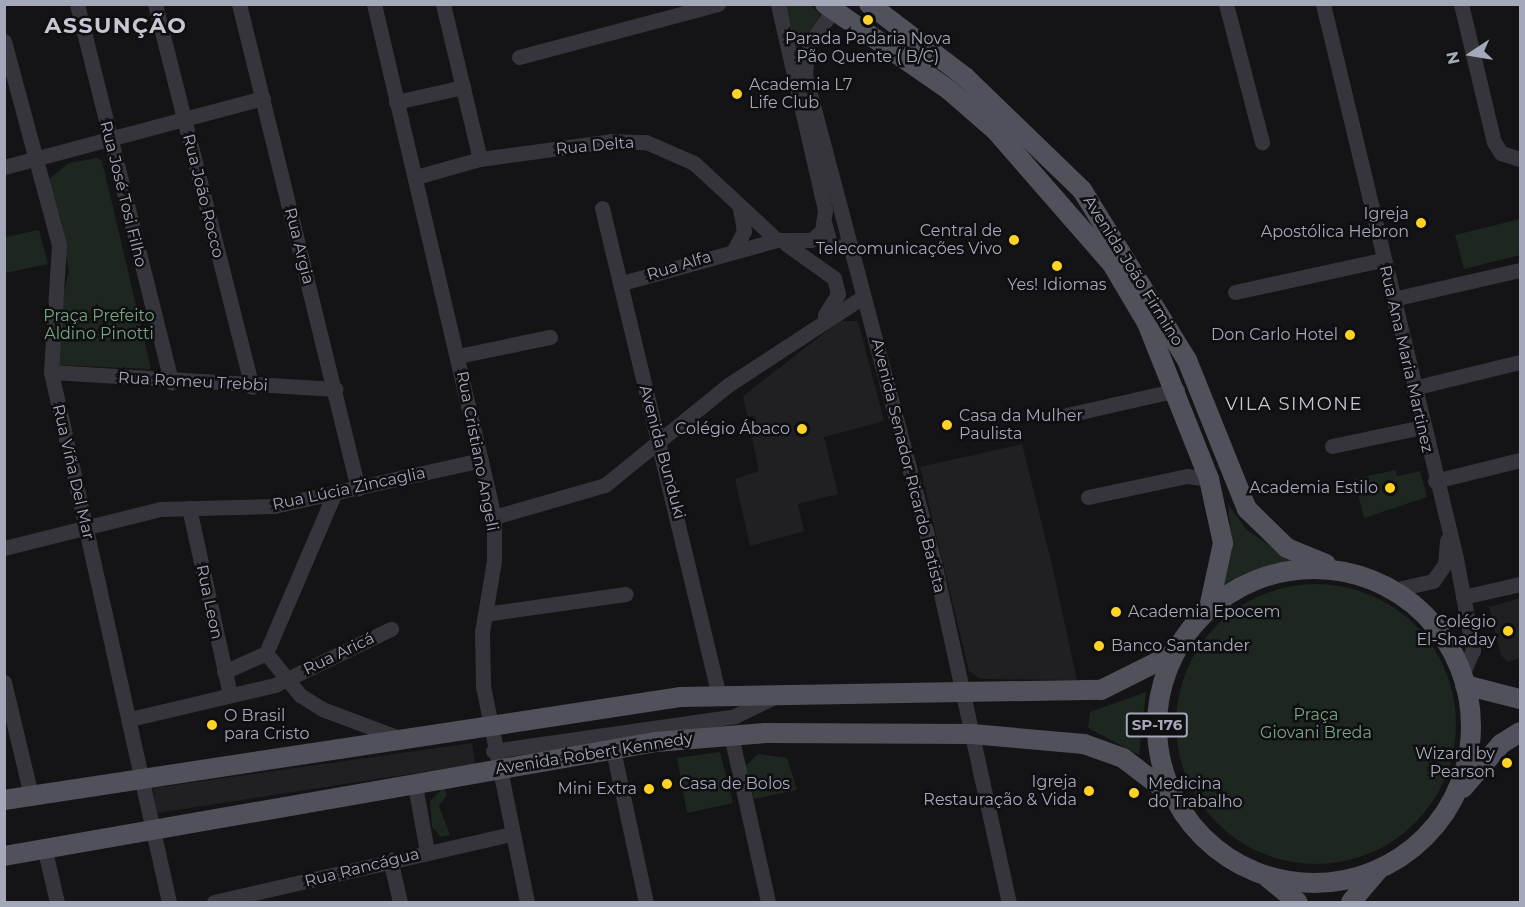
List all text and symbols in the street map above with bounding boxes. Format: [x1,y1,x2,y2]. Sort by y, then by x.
district label: ASSUNÇÃO [45,13,187,39]
marker: Parada Padaria Nova Pão Quente ( B/C) [861,13,875,27]
north arrow [1441,24,1501,84]
place label: Parada Padaria Nova Pão Quente ( B/C) [785,29,951,67]
text: N [1442,50,1464,66]
place label: Academia L7 Life Club [749,75,852,113]
marker: Academia L7 Life Club [730,87,744,101]
street label: Rua José Tosi Filho [96,119,150,269]
street label: Rua João Rocco [178,132,228,260]
street label: Rua Delta [555,133,635,159]
street label: Avenida João Firmino [1079,192,1187,350]
place label: Igreja Apostólica Hebron [1261,204,1409,242]
street label: Rua Argia [280,206,318,286]
marker: Igreja Apostólica Hebron [1414,216,1428,230]
place label: Central de Telecomunicações Vivo [816,221,1002,259]
marker: Central de Telecomunicações Vivo [1007,233,1021,247]
street label: Rua Alfa [644,247,714,285]
marker: Yes! Idiomas [1050,259,1064,273]
street label: Rua Ana Maria Martinez [1375,264,1437,454]
place label: Yes! Idiomas [1007,275,1107,295]
park label: Praça Prefeito Aldino Pinotti [43,306,155,344]
place label: Don Carlo Hotel [1211,325,1338,345]
marker: Don Carlo Hotel [1343,328,1357,342]
street label: Avenida Senador Ricardo Batista [867,337,949,595]
street label: Rua Romeu Trebbi [118,368,268,396]
street label: Rua Cristiano Angeli [452,369,502,533]
street label: Avenida Bunduki [635,383,689,521]
district label: VILA SIMONE [1225,393,1363,415]
street label: Rua Viña Del Mar [48,403,98,541]
place label: Casa da Mulher Paulista [959,406,1083,444]
marker: Casa da Mulher Paulista [940,418,954,432]
place label: Colégio Ábaco [675,419,790,439]
marker: Colégio Ábaco [795,422,809,436]
street label: Rua Lúcia Zincaglia [271,463,427,515]
place label: Academia Estilo [1249,478,1378,498]
marker: Academia Estilo [1383,481,1397,495]
street label: Rua Leon [192,563,226,641]
place label: Academia Epocem [1128,602,1280,622]
marker: Academia Epocem [1109,605,1123,619]
place label: Colégio El-Shaday [1416,612,1496,650]
marker: Colégio El-Shaday [1501,624,1515,638]
street label: Rua Aricá [300,629,378,679]
place label: Banco Santander [1111,636,1250,656]
marker: Banco Santander [1092,639,1106,653]
park label: Praça Giovani Breda [1260,705,1372,743]
place label: O Brasil para Cristo [224,706,310,744]
road number: SP-176 [1126,713,1188,737]
marker: O Brasil para Cristo [205,718,219,732]
street label: Avenida Robert Kennedy [494,729,694,779]
place label: Wizard by Pearson [1415,744,1495,782]
marker: Wizard by Pearson [1500,756,1514,770]
place label: Igreja Restauração & Vida [923,772,1077,810]
place label: Casa de Bolos [679,774,790,794]
place label: Medicina do Trabalho [1148,774,1243,812]
marker: Casa de Bolos [660,777,674,791]
place label: Mini Extra [557,779,637,799]
marker: Mini Extra [642,782,656,796]
marker: Igreja Restauração & Vida [1082,784,1096,798]
marker: Medicina do Trabalho [1125,784,1143,802]
street label: Rua Rancágua [303,844,421,892]

